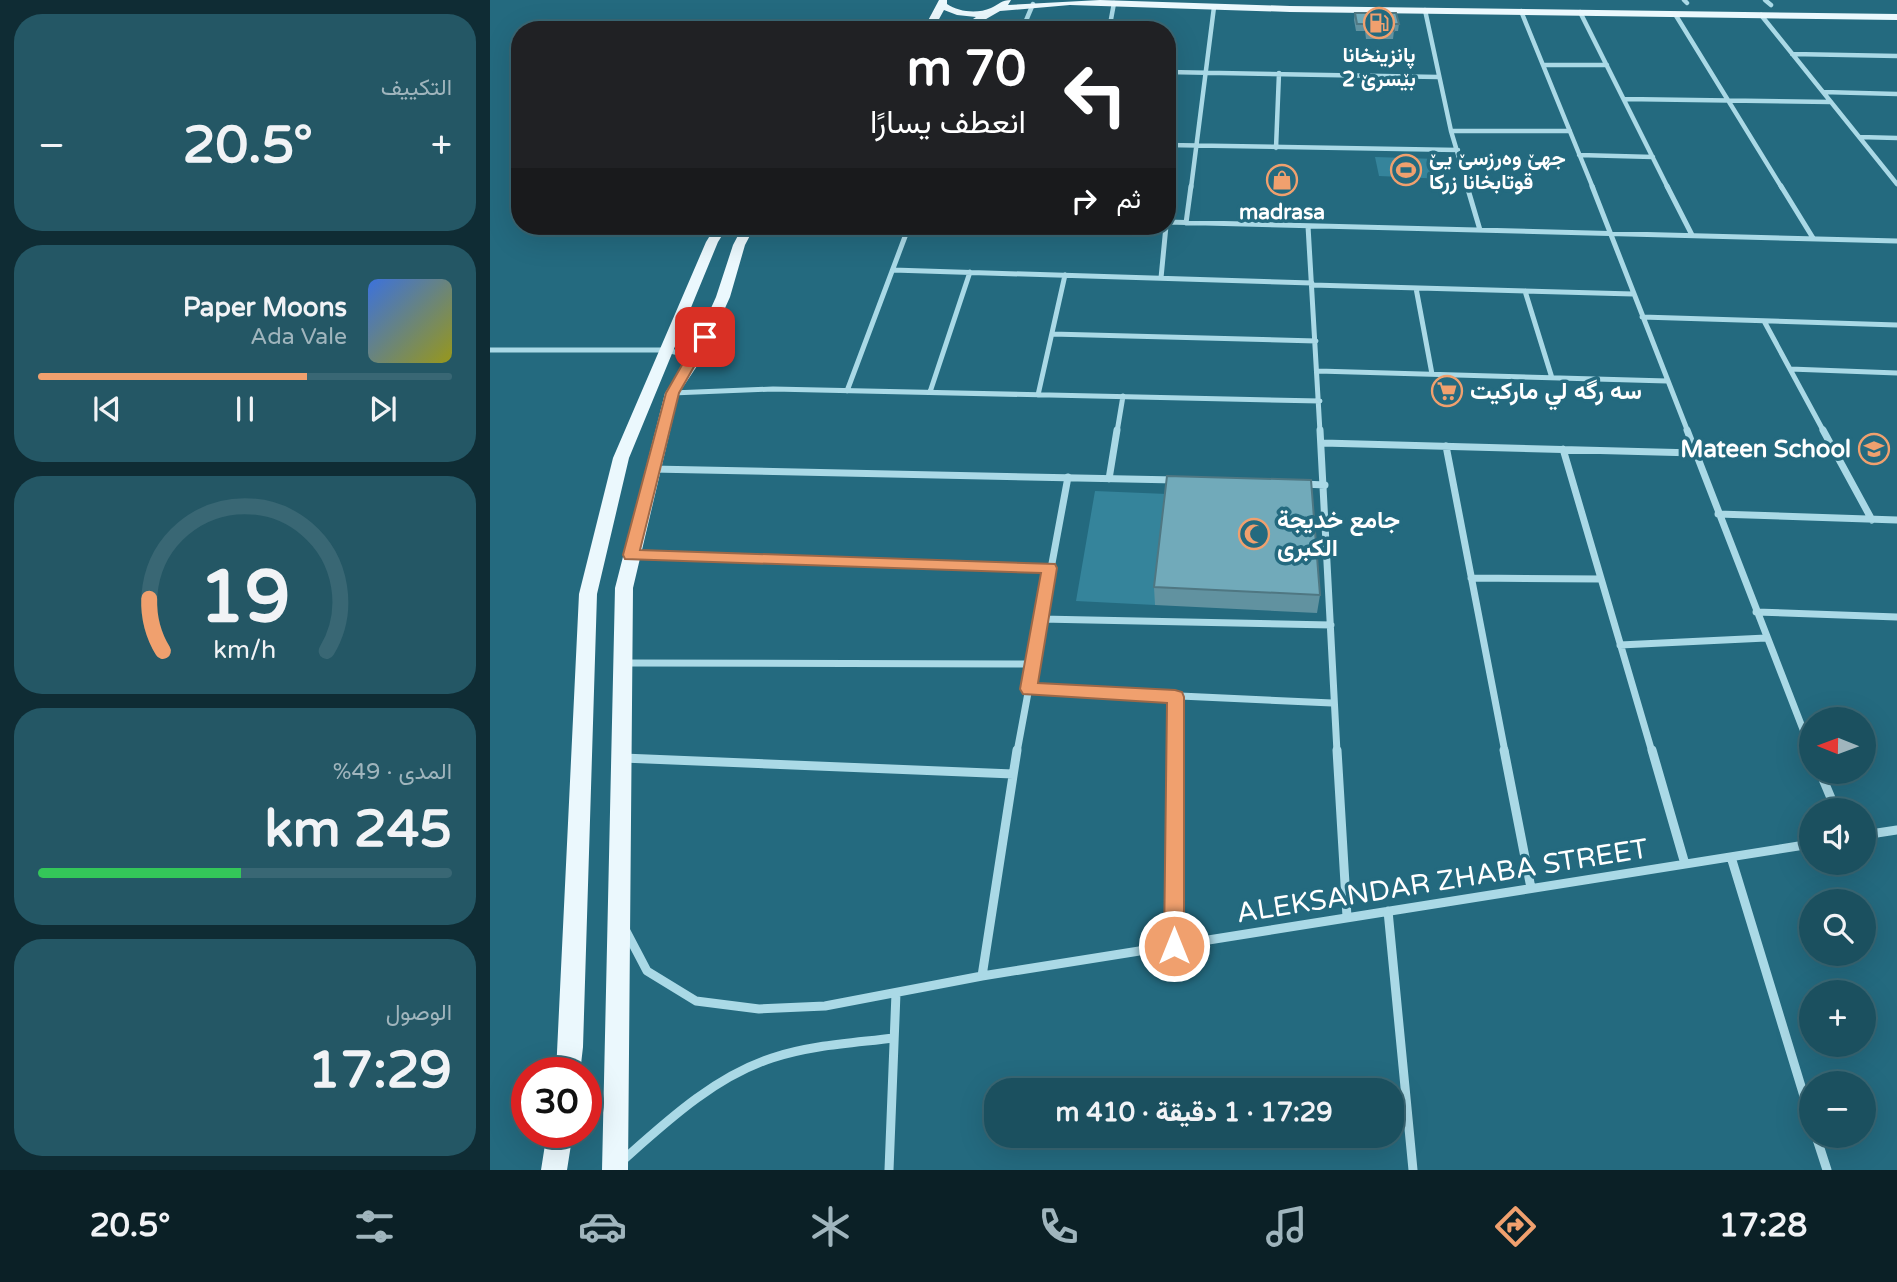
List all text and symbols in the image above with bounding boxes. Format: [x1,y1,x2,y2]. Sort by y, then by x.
fuel station icon: پانزینخانا بێسرێ 2 [1362,6,1396,40]
text: 70 m [907,40,1026,99]
place label: پانزینخانا بێسرێ 2 [1342,43,1416,92]
icon: left [1050,49,1141,140]
text: التكييف [381,74,452,102]
text: انعطف يسارًا [870,104,1026,142]
text: 20.5° [183,114,313,177]
text: − [38,123,65,169]
text: + [431,123,452,169]
place label: جھێ وەرزسێ یێ قوتابخانا زرکا [1429,146,1566,195]
sports icon: جھێ وەرزسێ یێ قوتابخانا زرکا [1389,153,1423,187]
shop icon: madrasa [1265,163,1299,197]
icon: right [1065,182,1103,220]
text: ثم [1117,184,1141,215]
place label: madrasa [1239,200,1325,225]
text: Paper Moons [183,292,347,323]
pin [675,307,735,367]
icon: arrive [686,318,724,356]
text: Ada Vale [250,323,347,351]
supermarket icon: سه رگه لي ماركيت [1430,374,1464,408]
place label: سه رگه لي ماركيت [1470,377,1642,411]
icon: previous [88,390,126,428]
icon: pause [226,390,264,428]
icon: next [364,390,402,428]
school or university icon: Mateen School [1857,432,1891,466]
place label: Mateen School [1680,435,1851,464]
place label: جامع خدیجة الکبری [1277,506,1400,563]
mosque icon: جامع خدیجة الکبری [1237,517,1271,551]
text: 19 [199,554,291,642]
text: km/h [214,635,276,665]
north arrow [1799,707,1876,784]
map controls [1799,707,1876,1148]
text: المدى · 49% [333,758,452,786]
text: 245 km [264,798,452,861]
button: sound [1799,798,1876,875]
street label: ALEKSANDAR ZHABA STREET [1234,832,1650,930]
button: search [1799,889,1876,966]
position arrow [1137,909,1211,983]
button: + [1799,980,1876,1057]
text: الوصول [386,999,452,1027]
text: 17:29 [308,1039,452,1102]
speed limit sign: 30 [511,1057,602,1148]
button: − [1799,1071,1876,1148]
text: 17:29 · 1 دقيقة · 410 m [1056,1097,1332,1128]
icon: filters [350,1202,399,1251]
icon: car [578,1202,627,1251]
icon: climate [806,1202,855,1251]
icon: phone [1034,1202,1083,1251]
icon: music [1262,1202,1311,1251]
icon: directions [1491,1202,1540,1251]
text: 20.5° [90,1207,170,1245]
text: 17:28 [1719,1207,1807,1245]

